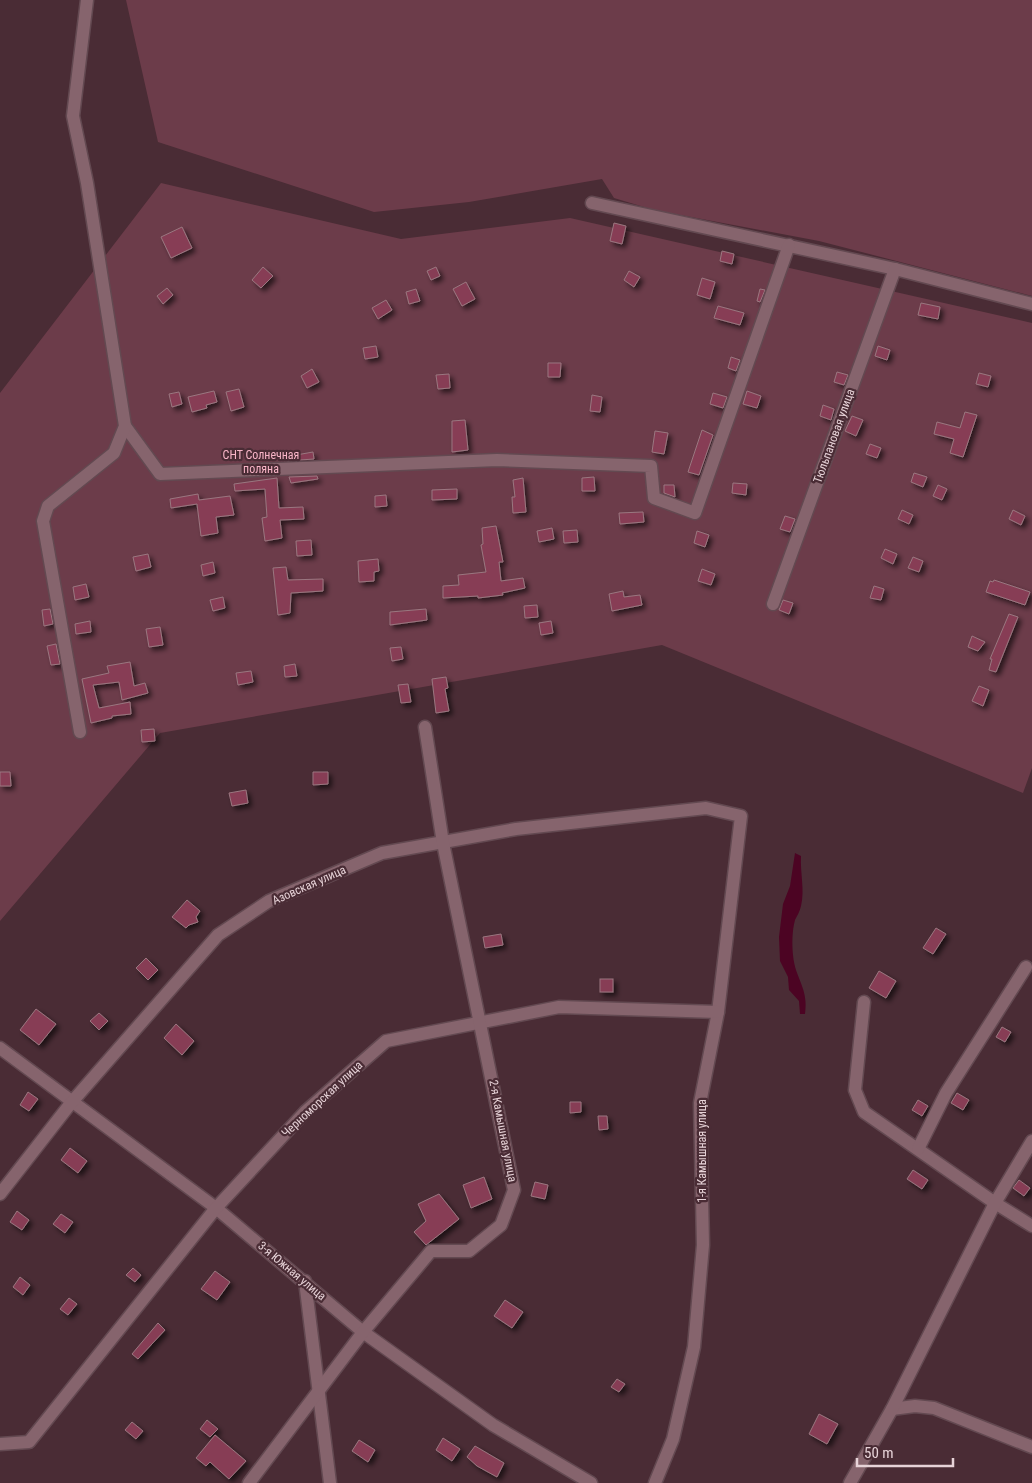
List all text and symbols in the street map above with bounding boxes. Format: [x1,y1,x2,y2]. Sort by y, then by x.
street label: Тюльпановая улица [810,387,858,485]
park label: СНТ Солнечная поляна [223,448,299,476]
street label: Азовская улица [270,862,348,907]
street label: Черноморская улица [279,1058,365,1140]
street label: 2-я Камышная улица [486,1079,520,1183]
street label: 1-я Камышная улица [695,1099,709,1203]
street label: 3-я Южная улица [255,1239,329,1304]
scale bar [857,1436,953,1468]
text: 50 m [864,1444,894,1462]

